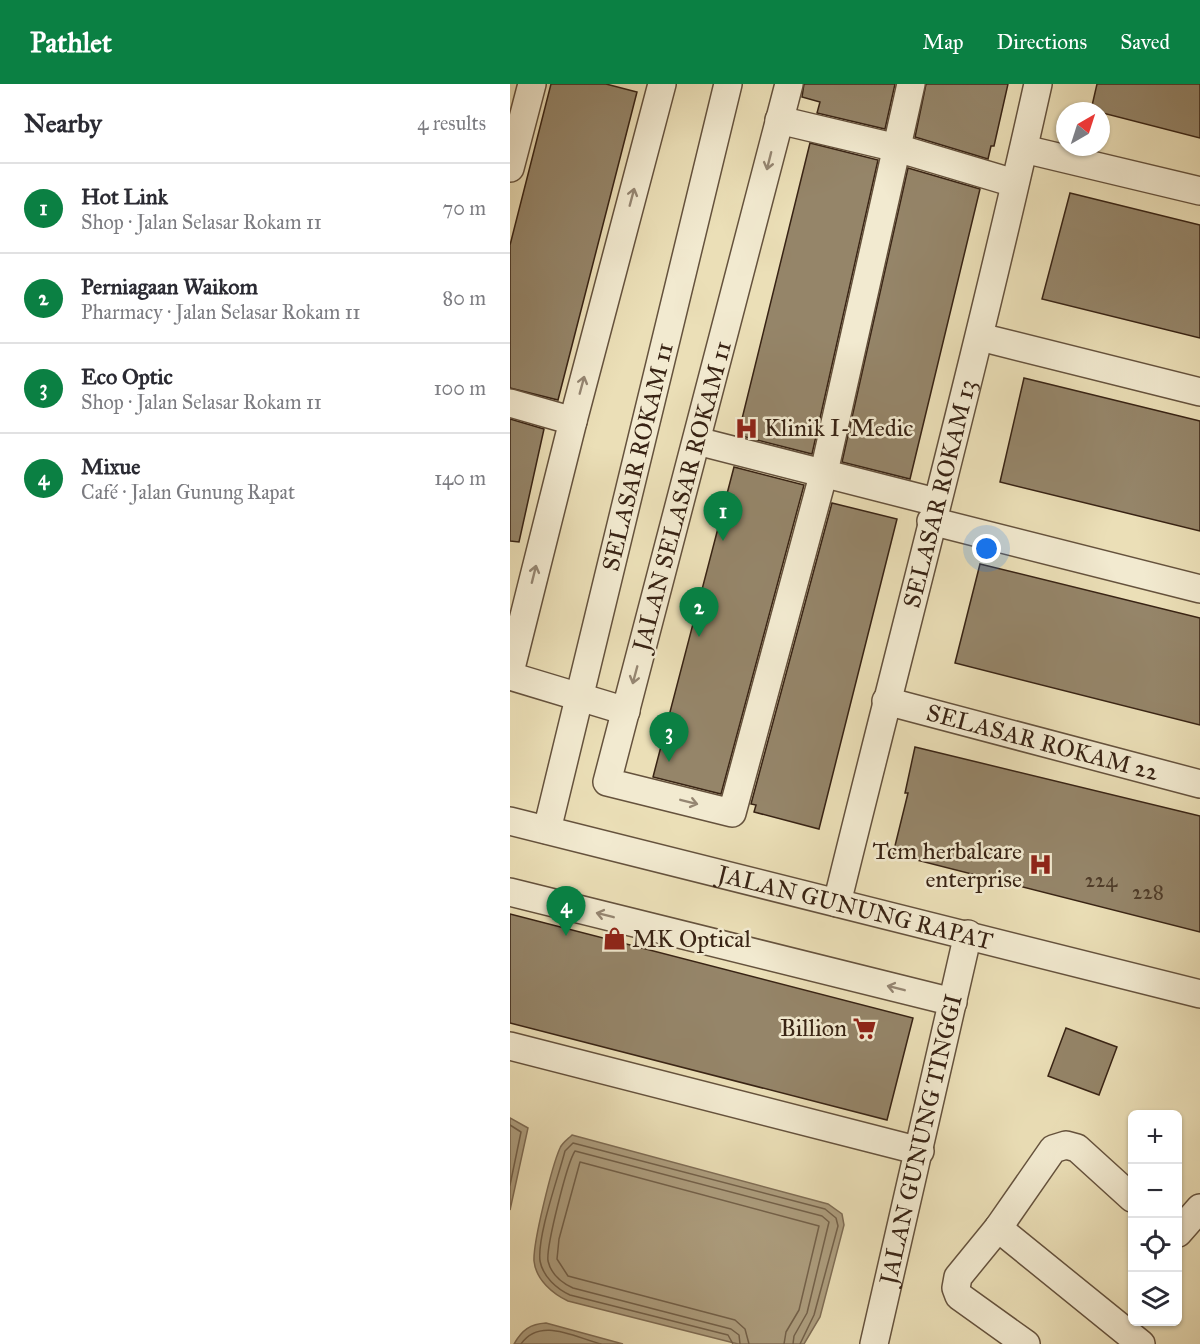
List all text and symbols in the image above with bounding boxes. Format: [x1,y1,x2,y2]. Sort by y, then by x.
text: Pathlet [30,25,112,60]
text: Map [923,29,964,55]
text: Directions [997,29,1087,55]
text: Saved [1120,29,1170,55]
north arrow [1056,102,1110,156]
text: Nearby [24,107,102,139]
text: 4 results [417,111,486,135]
one-way arrow [763,151,774,170]
text: Hot Link [81,183,168,210]
one-way arrow [627,188,638,207]
text: 1 [40,196,47,220]
text: 70 m [443,196,486,220]
text: Shop · Jalan Selasar Rokam 11 [81,210,322,234]
text: Perniagaan Waikom [81,273,258,300]
text: 2 [39,286,48,310]
text: 80 m [443,286,486,310]
text: Pharmacy · Jalan Selasar Rokam 11 [81,300,361,324]
street label: JALAN SELASAR ROKAM 11 [627,338,737,654]
street label: SELASAR ROKAM 11 [595,339,680,574]
text: Eco Optic [81,363,173,390]
text: 3 [40,376,48,400]
text: 100 m [434,376,486,400]
one-way arrow [577,376,588,395]
street label: SELASAR ROKAM 13 [897,376,983,611]
text: Shop · Jalan Selasar Rokam 11 [81,390,322,414]
place label: Klinik I-Medic [764,413,913,443]
hospital icon: Klinik I-Medic [733,415,759,441]
text: Mixue [81,453,140,480]
text: 4 [38,466,49,490]
text: 140 m [434,466,486,490]
text: Café · Jalan Gunung Rapat [81,480,295,504]
pin: 1 [704,492,742,541]
your location [972,534,1001,563]
one-way arrow [529,565,541,584]
pin: 2 [680,588,718,637]
one-way arrow [629,665,641,684]
street label: SELASAR ROKAM 22 [923,697,1162,787]
pin: 3 [650,712,688,762]
one-way arrow [679,797,698,809]
place label: Tcm herbalcare enterprise [872,836,1022,894]
hospital icon: Tcm herbalcare enterprise [1027,852,1053,878]
street label: JALAN GUNUNG RAPAT [712,858,996,956]
house number: 224 [1085,867,1118,893]
house number: 228 [1132,879,1164,905]
pin: 4 [546,886,586,936]
one-way arrow [596,909,615,921]
place label: MK Optical [632,924,752,954]
shop icon: MK Optical [601,926,627,952]
one-way arrow [887,981,906,993]
street label: JALAN GUNUNG TINGGI [872,991,969,1290]
place label: Billion [780,1013,847,1043]
supermarket icon: Billion [852,1015,878,1041]
map controls [1128,1110,1182,1326]
button: + [1128,1110,1182,1164]
button: − [1128,1164,1182,1218]
button: locate [1128,1218,1182,1272]
button: layers [1128,1272,1182,1326]

